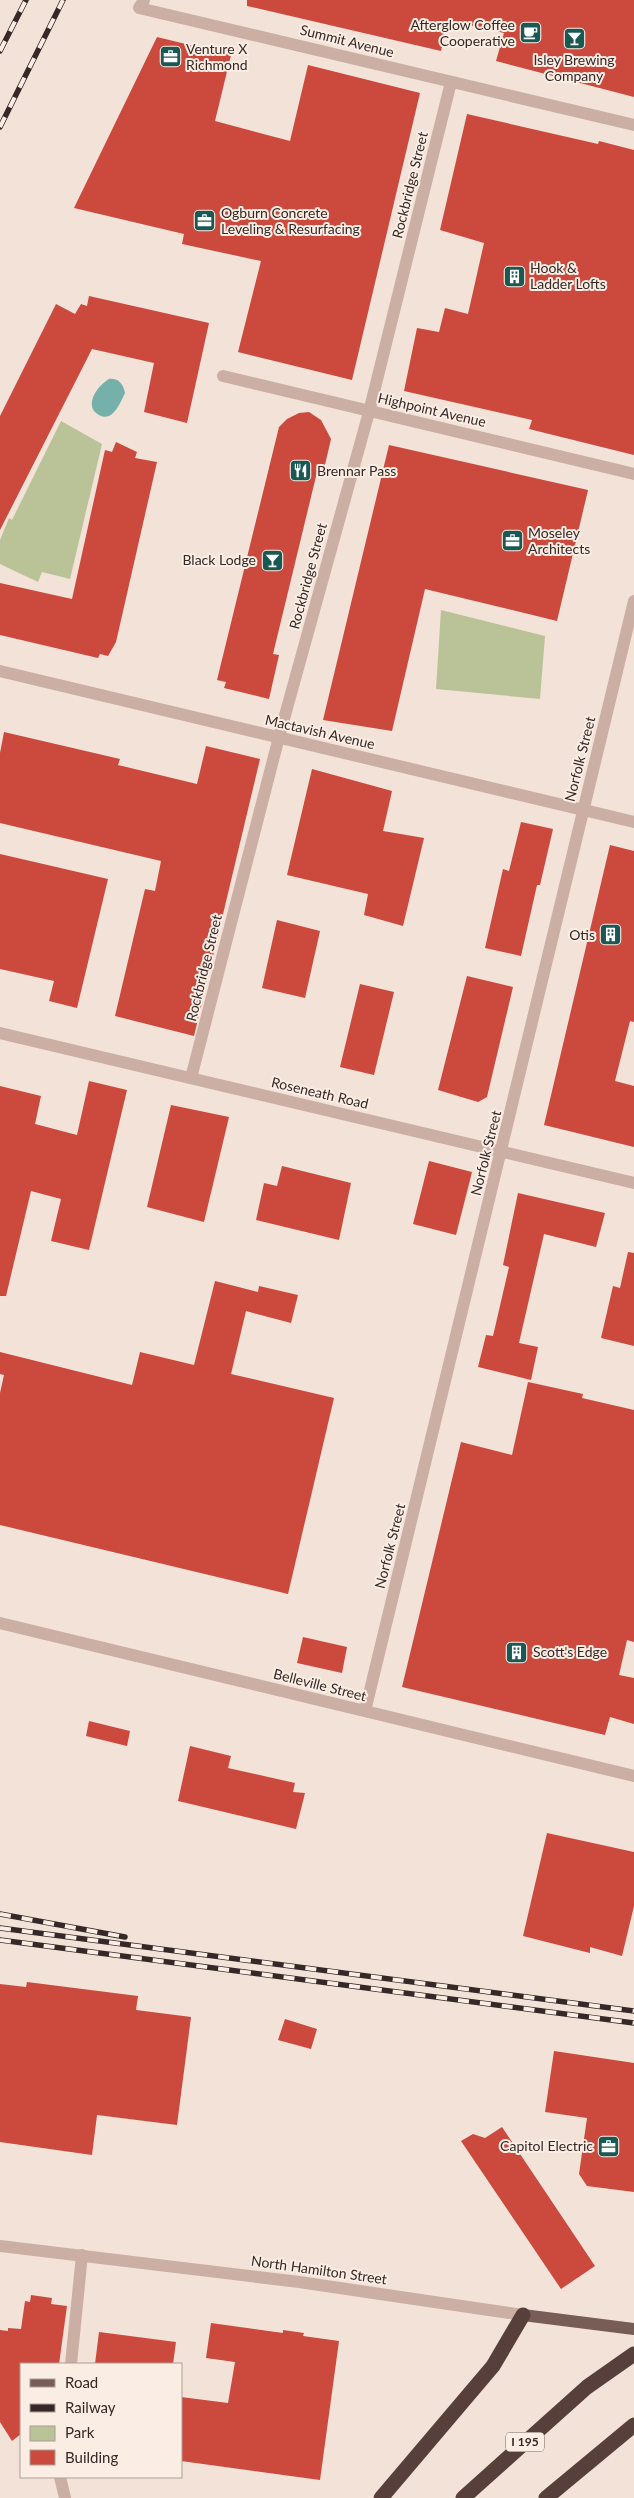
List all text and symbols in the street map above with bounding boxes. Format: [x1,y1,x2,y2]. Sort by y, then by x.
place label: Afterglow Coffee Cooperative [410,16,515,49]
street label: Summit Avenue [298,21,396,60]
cafe icon: Afterglow Coffee Cooperative [519,21,543,45]
bar icon: Isley Brewing Company [562,26,586,50]
place label: Venture X Richmond [186,40,248,73]
office icon: Venture X Richmond [158,45,182,69]
place label: Isley Brewing Company [533,51,615,84]
street label: Rockbridge Street [388,130,431,240]
place label: Ogburn Concrete Leveling & Resurfacing [221,204,360,237]
office icon: Ogburn Concrete Leveling & Resurfacing [193,209,217,233]
place label: Hook & Ladder Lofts [530,259,606,292]
building icon: Hook & Ladder Lofts [502,264,526,288]
street label: Highpoint Avenue [376,389,488,430]
restaurant icon: Brennar Pass [289,459,313,483]
place label: Brennar Pass [317,462,396,479]
street label: Rockbridge Street [285,521,330,631]
place label: Moseley Architects [528,524,590,557]
office icon: Moseley Architects [500,529,524,553]
bar icon: Black Lodge [260,548,284,572]
place label: Black Lodge [182,551,256,568]
street label: Mactavish Avenue [264,711,377,752]
street label: Norfolk Street [561,715,598,803]
street label: Rockbridge Street [182,913,225,1023]
building icon: Otis [599,923,623,947]
place label: Otis [569,926,595,943]
street label: Roseneath Road [270,1073,370,1112]
street label: Norfolk Street [467,1109,504,1197]
street label: Norfolk Street [371,1502,408,1590]
building icon: Scott's Edge [505,1640,529,1664]
place label: Scott's Edge [533,1643,607,1660]
street label: Belleville Street [272,1665,368,1704]
office icon: Capitol Electric [597,2134,621,2158]
place label: Capitol Electric [500,2137,593,2154]
street label: North Hamilton Street [250,2252,388,2287]
legend [20,2363,182,2478]
text: Road [65,2373,98,2391]
text: Railway [65,2398,116,2416]
text: Park [65,2423,95,2441]
road number: I 195 [506,2432,544,2452]
text: Building [65,2448,118,2466]

